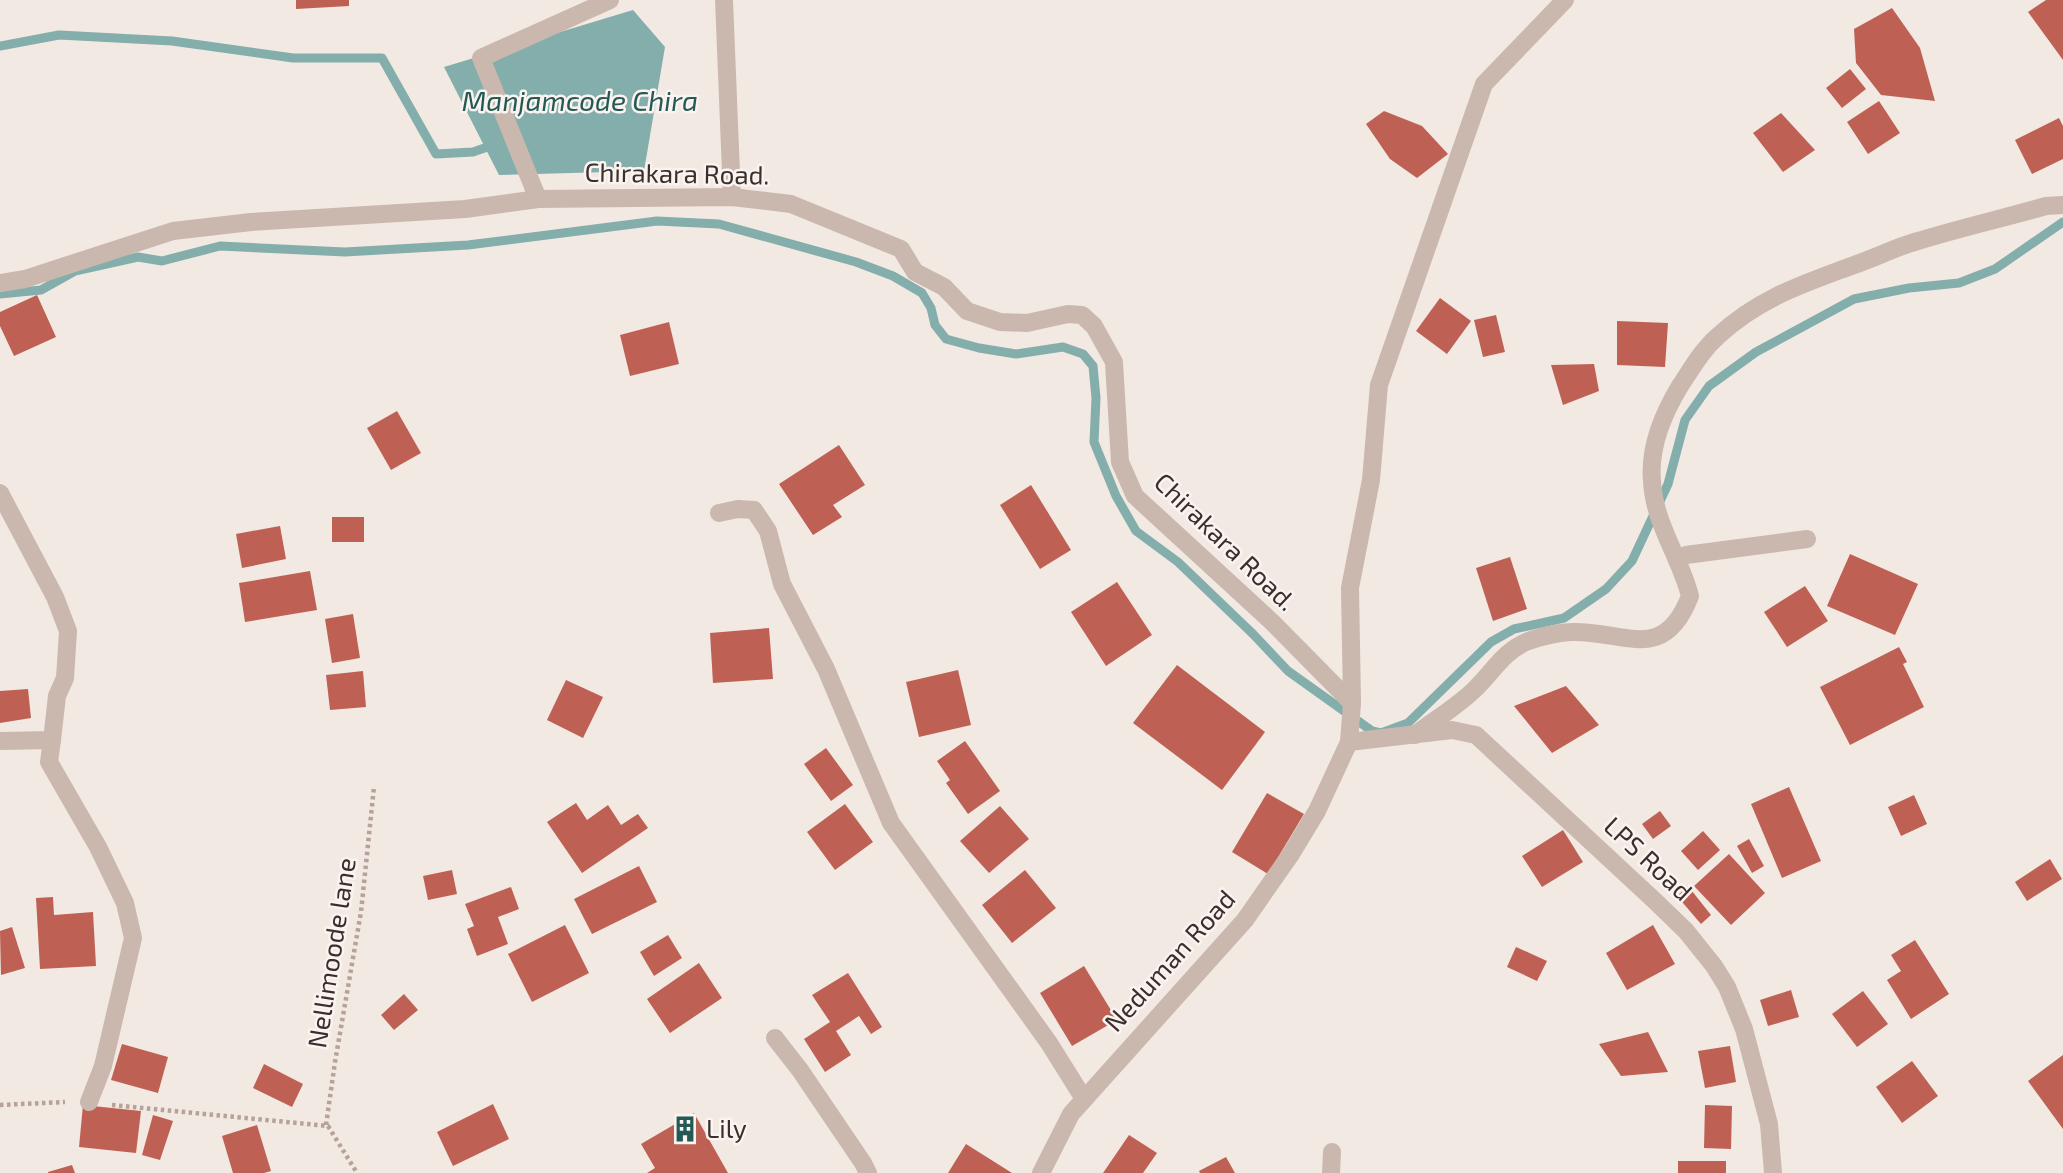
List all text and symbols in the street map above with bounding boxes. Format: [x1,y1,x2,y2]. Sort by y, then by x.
water label: Manjamcode Chira [462,83,698,117]
street label: Chirakara Road. [584,155,770,190]
street label: Chirakara Road. [1149,466,1303,616]
street label: LPS Road [1599,809,1699,906]
street label: Nellimoode lane [300,855,361,1050]
street label: Neduman Road [1097,883,1241,1037]
place label: Lily [706,1112,747,1143]
building icon: Lily [670,1114,700,1144]

